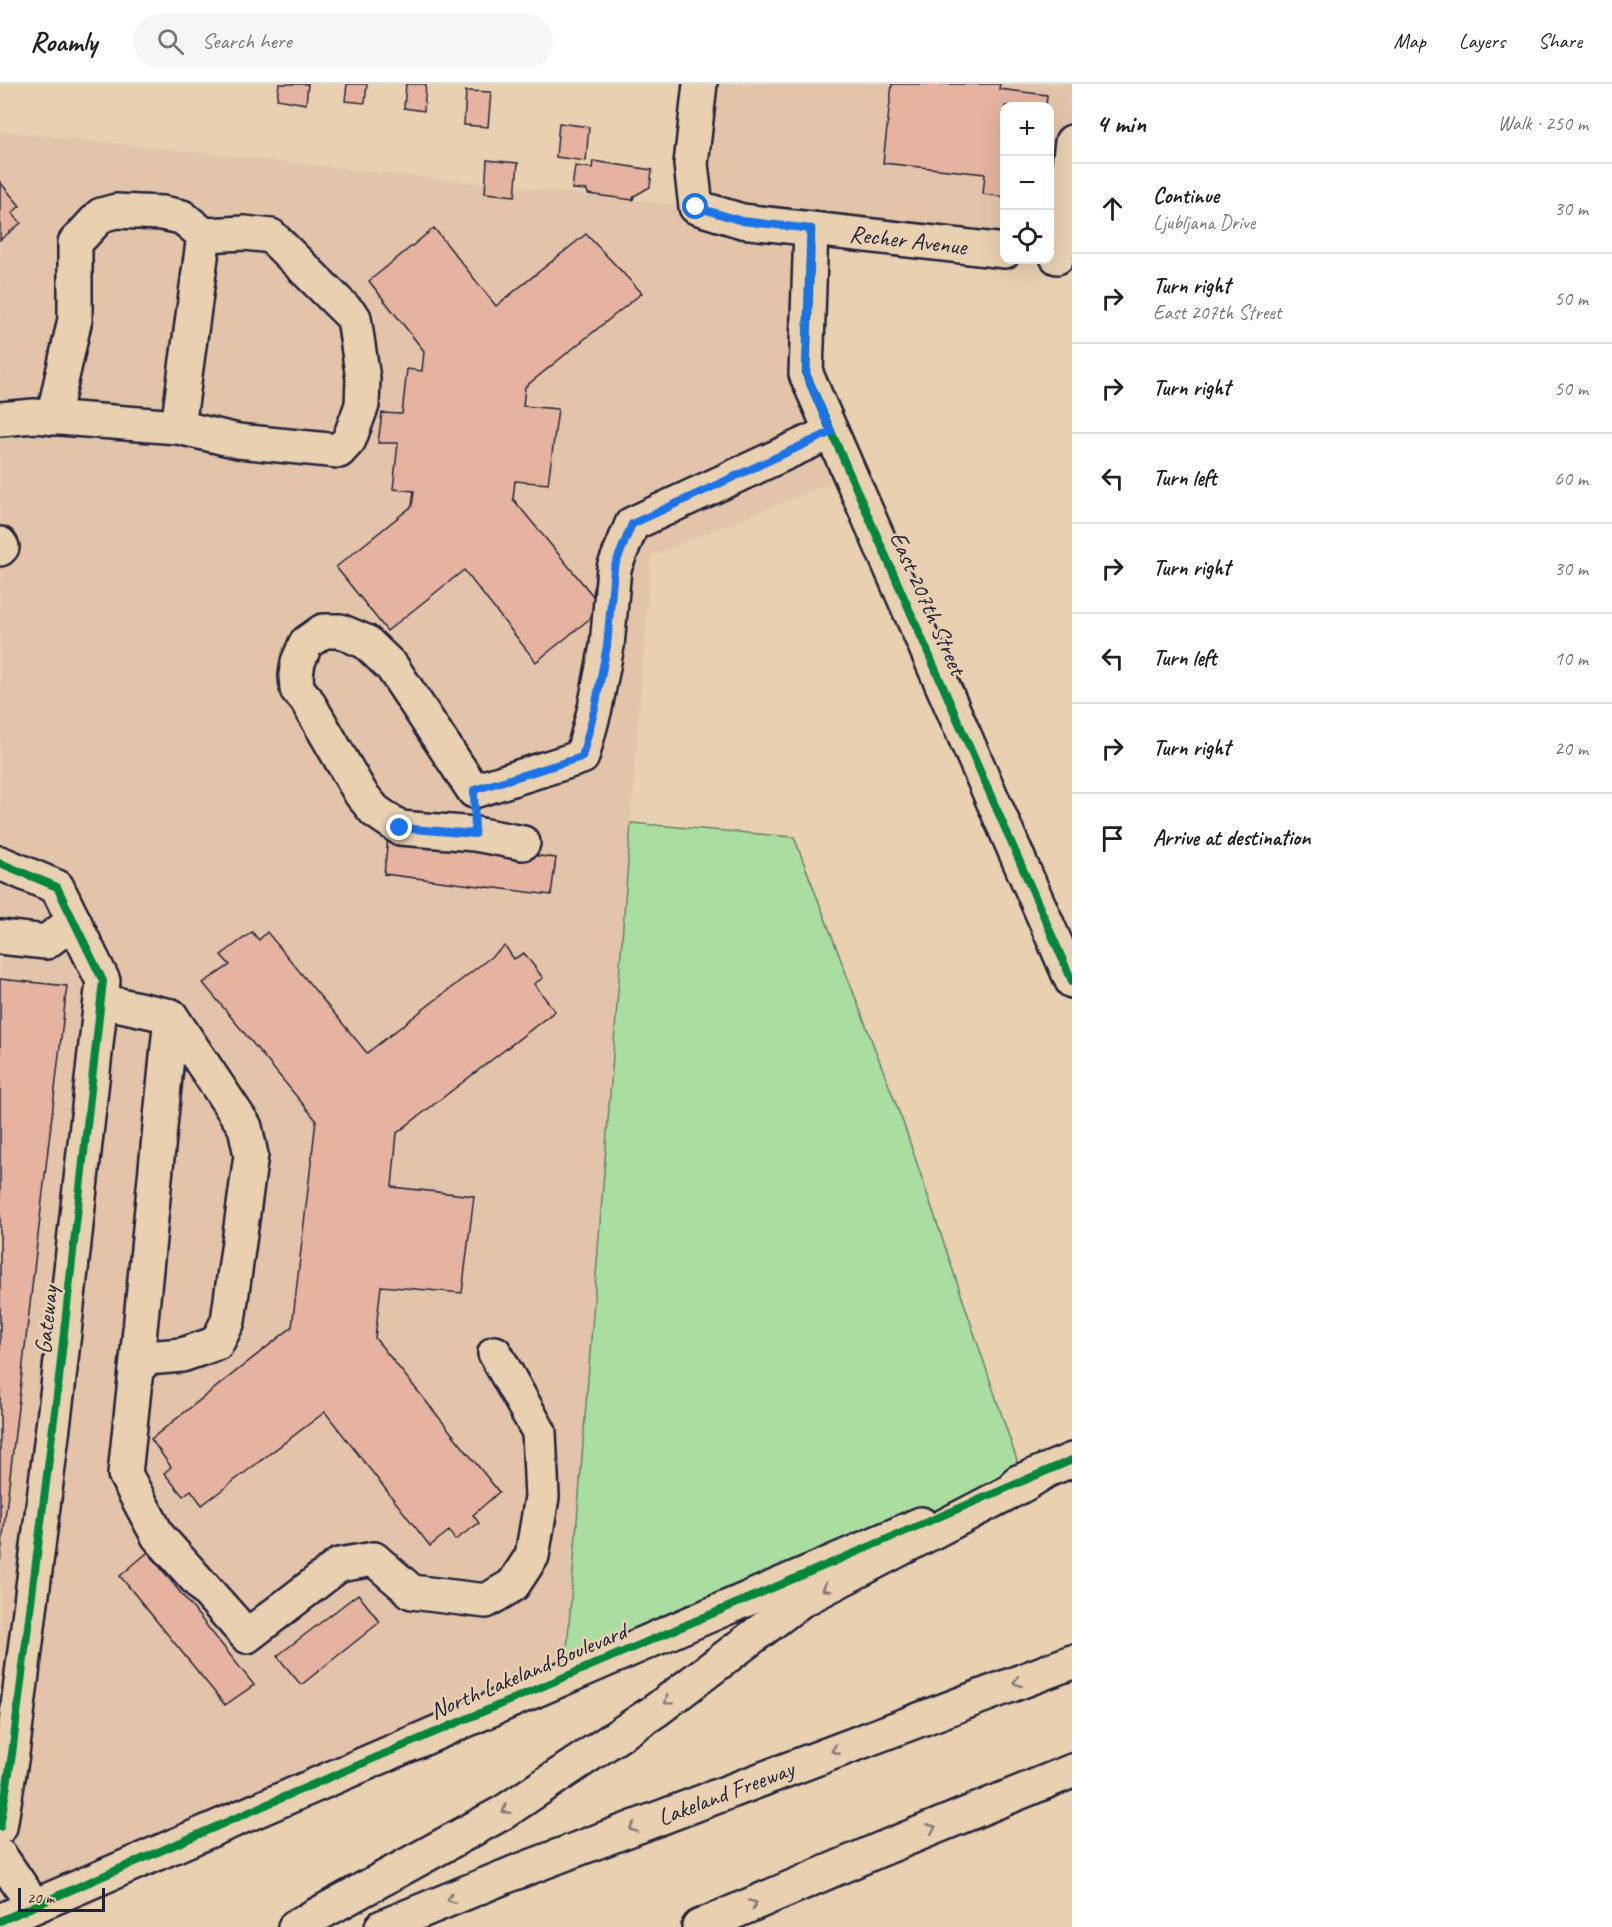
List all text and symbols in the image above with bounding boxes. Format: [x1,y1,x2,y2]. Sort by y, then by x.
search box [133,14,553,68]
text: Roamly [30,24,97,59]
icon: search [154,25,187,58]
text: Search here [202,27,292,55]
text: Map [1393,28,1426,54]
text: Layers [1459,28,1505,54]
text: Share [1538,28,1582,54]
map controls [1000,102,1054,264]
button: + [1000,102,1054,156]
text: 4 min [1096,107,1146,140]
text: Walk · 250 m [1498,111,1588,136]
button: − [1000,156,1054,210]
text: Continue [1153,182,1219,210]
icon: ahead [1096,192,1129,225]
route start [682,193,708,219]
text: 30 m [1554,196,1588,221]
button: locate [1000,210,1054,264]
text: Ljubljana Drive [1153,210,1255,235]
street label: Recher Avenue [848,218,970,262]
text: Turn right [1153,272,1230,300]
icon: right [1096,282,1129,315]
text: 50 m [1554,286,1588,311]
text: East 207th Street [1153,300,1281,325]
icon: right [1096,372,1129,405]
text: Turn right [1153,374,1230,402]
text: 50 m [1554,376,1588,401]
icon: left [1096,462,1129,495]
text: Turn left [1153,464,1217,492]
text: 60 m [1554,466,1588,491]
street label: East 207th Street [883,527,974,681]
icon: right [1096,552,1129,585]
text: Turn right [1153,554,1230,582]
text: 30 m [1554,556,1588,581]
icon: left [1096,642,1129,675]
text: Turn left [1153,644,1217,672]
text: 10 m [1554,646,1588,671]
icon: right [1096,732,1129,765]
text: Turn right [1153,734,1230,762]
text: 20 m [1554,736,1588,761]
route end [386,814,412,840]
icon: arrive [1096,822,1129,855]
text: Arrive at destination [1153,824,1310,852]
street label: Gateway [28,1283,65,1356]
one-way arrow [822,1581,832,1592]
street label: North Lakeland Boulevard [425,1615,634,1726]
one-way arrow [1012,1675,1023,1687]
one-way arrow [663,1694,674,1705]
one-way arrow [830,1743,840,1756]
street label: Lakeland Freeway [654,1753,800,1832]
one-way arrow [502,1803,512,1815]
one-way arrow [628,1820,639,1833]
one-way arrow [926,1823,937,1835]
scale bar [18,1885,105,1912]
text: 20 m [27,1888,54,1908]
one-way arrow [447,1892,458,1904]
one-way arrow [746,1899,757,1911]

